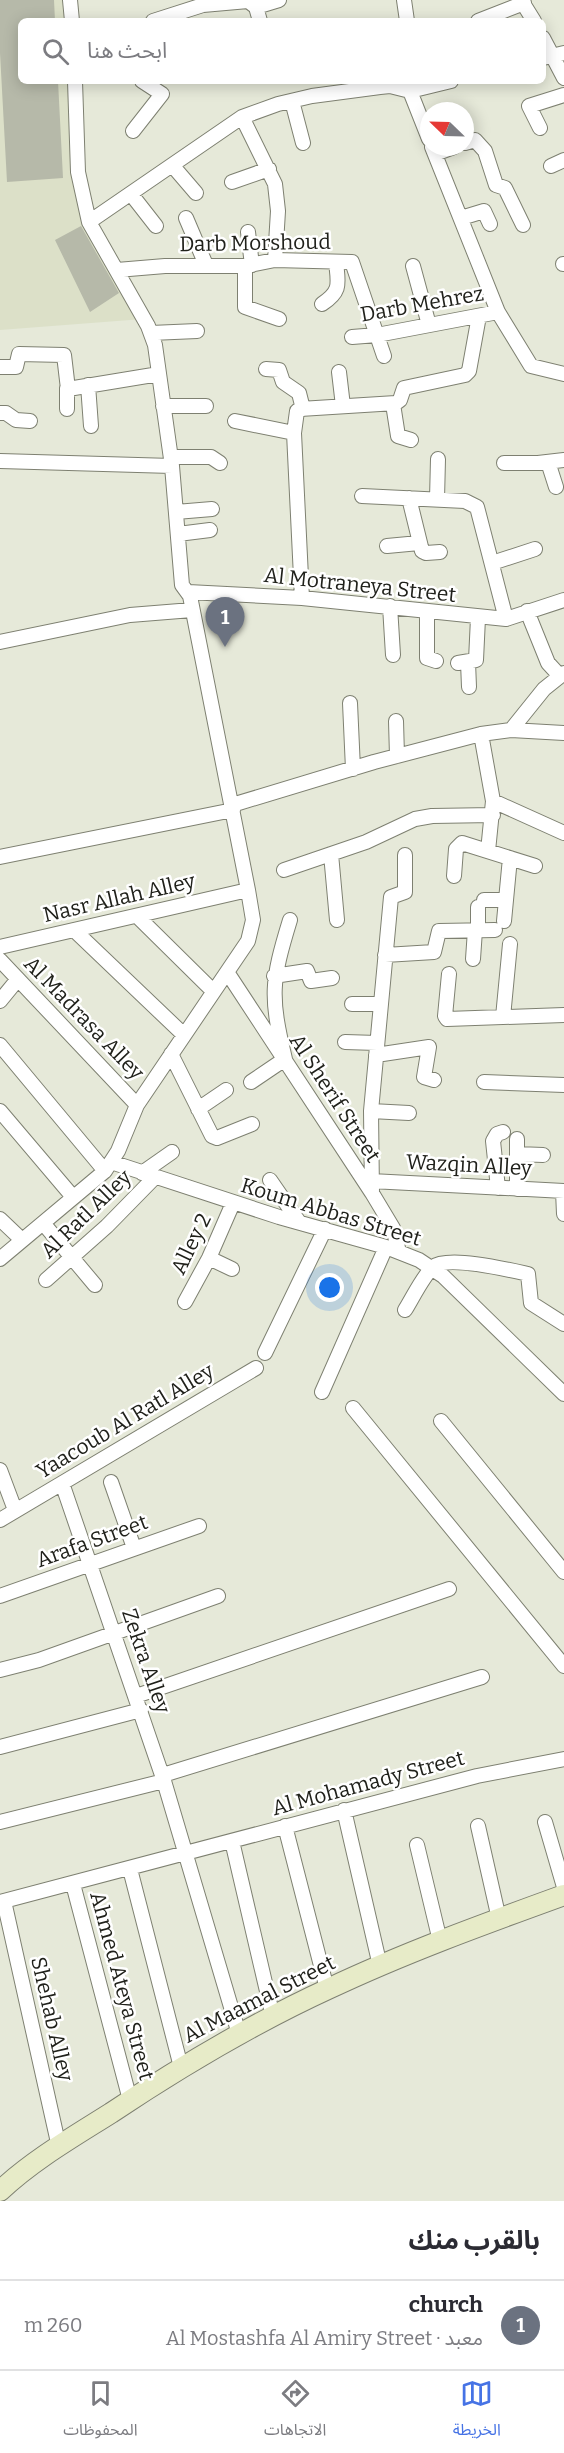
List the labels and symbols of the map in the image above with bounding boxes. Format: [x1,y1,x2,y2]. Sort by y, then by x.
north arrow [420,102,474,156]
street label: Darb Morshoud [179,229,331,257]
street label: Darb Mehrez [358,280,486,328]
street label: Al Motraneya Street [263,562,458,608]
pin: 1 [206,598,244,647]
street label: Nasr Allah Alley [40,868,198,928]
street label: Al Madrasa Alley [18,951,150,1086]
street label: Al Sherif Street [284,1029,386,1167]
street label: Wazqin Alley [405,1149,534,1181]
street label: Al Ratl Alley [35,1164,137,1264]
street label: Koum Abbas Street [238,1172,425,1252]
street label: Alley 2 [165,1209,217,1279]
your location [315,1273,344,1302]
street label: Yaacoub Al Ratl Alley [31,1357,219,1484]
street label: Arafa Street [33,1509,152,1573]
street label: Zekra Alley [116,1605,176,1718]
street label: Al Mohamady Street [269,1745,467,1821]
street label: Ahmed Ateya Street [84,1889,160,2083]
street label: Al Maamal Street [179,1949,340,2049]
street label: Shehab Alley [25,1954,79,2085]

